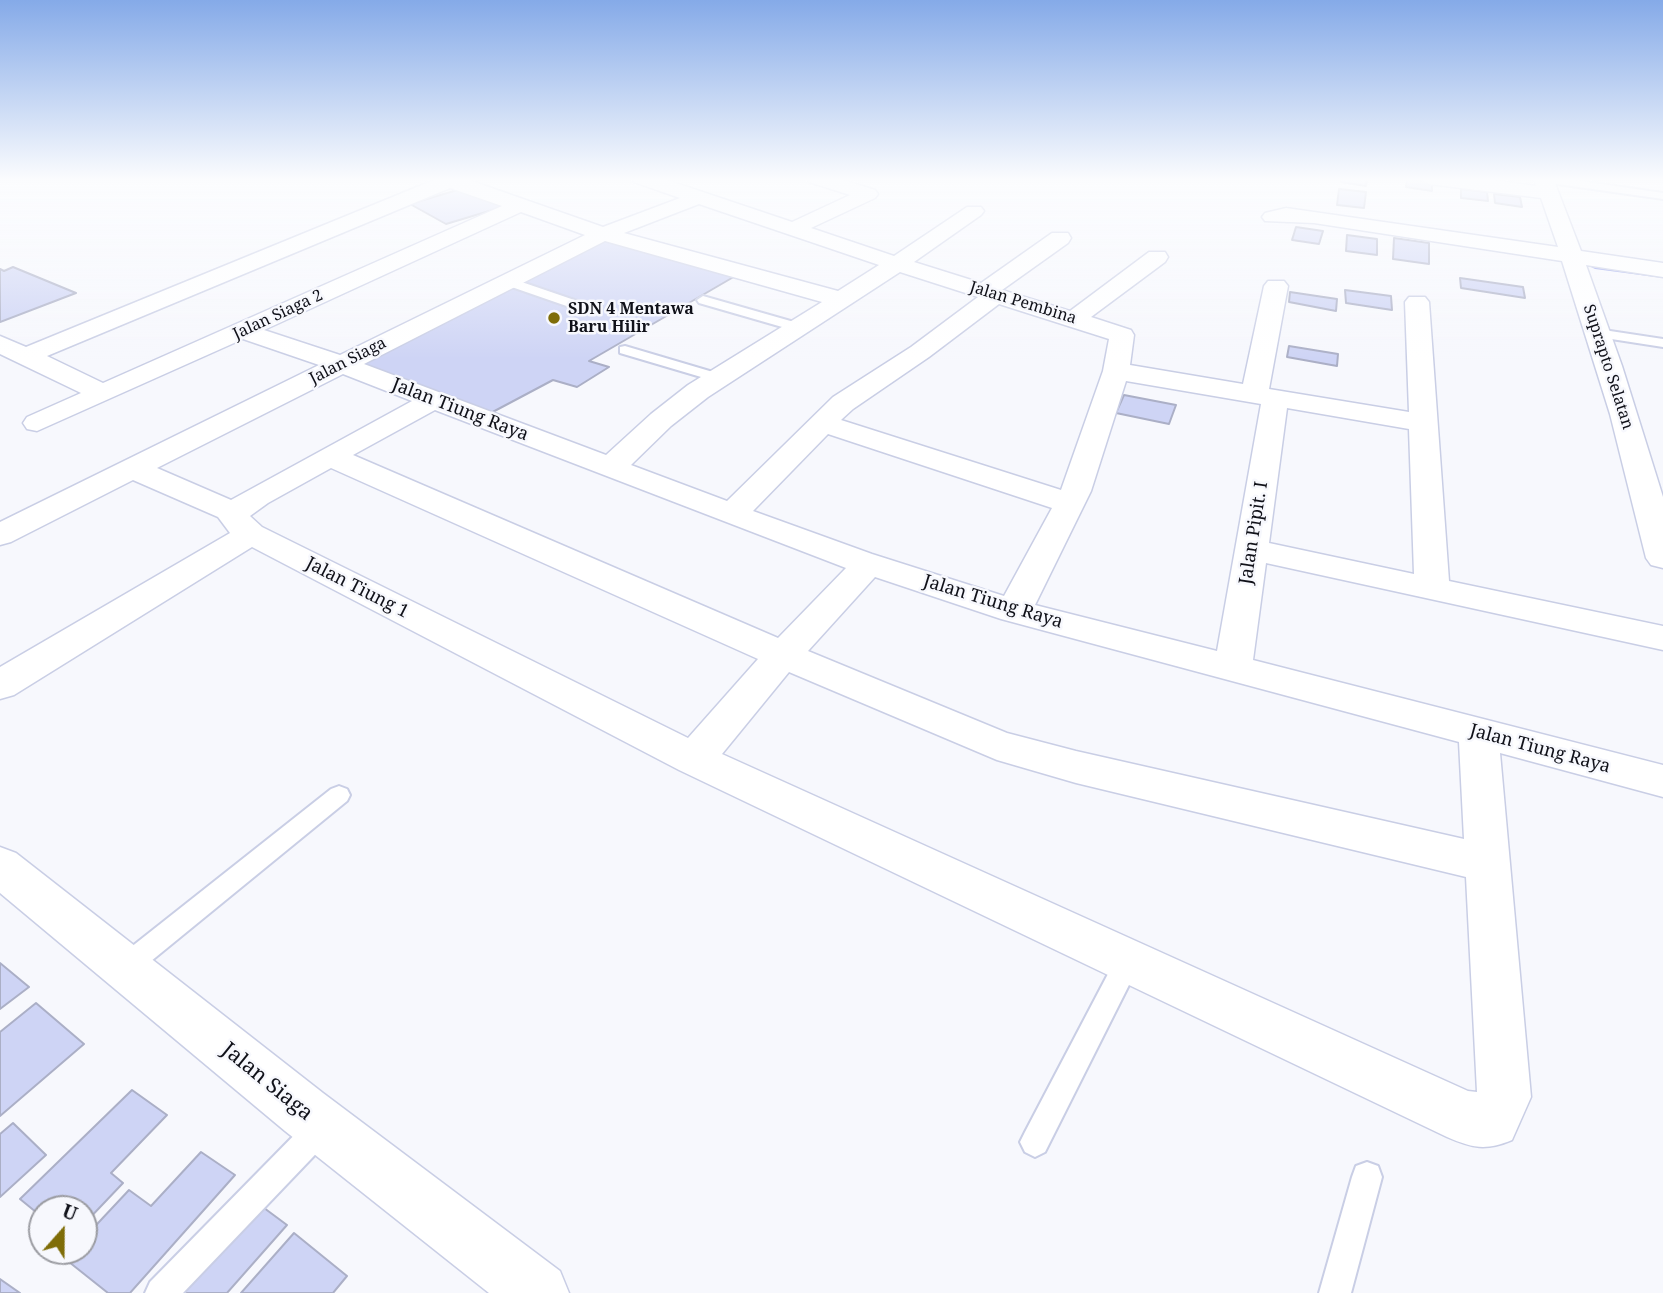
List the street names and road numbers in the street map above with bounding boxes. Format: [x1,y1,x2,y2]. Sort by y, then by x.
street label: Jalan Pembina [967,278,1079,328]
street label: Jalan Siaga 2 [230,286,326,344]
street label: Suprapto Selatan [1579,302,1637,432]
street label: Jalan Siaga [306,333,390,389]
street label: Jalan Tiung Raya [389,374,531,446]
street label: Jalan Pipit. I [1235,480,1273,586]
street label: Jalan Tiung 1 [302,553,412,623]
street label: Jalan Tiung Raya [921,571,1065,633]
street label: Jalan Tiung Raya [1467,720,1613,778]
street label: Jalan Siaga [216,1038,318,1126]

